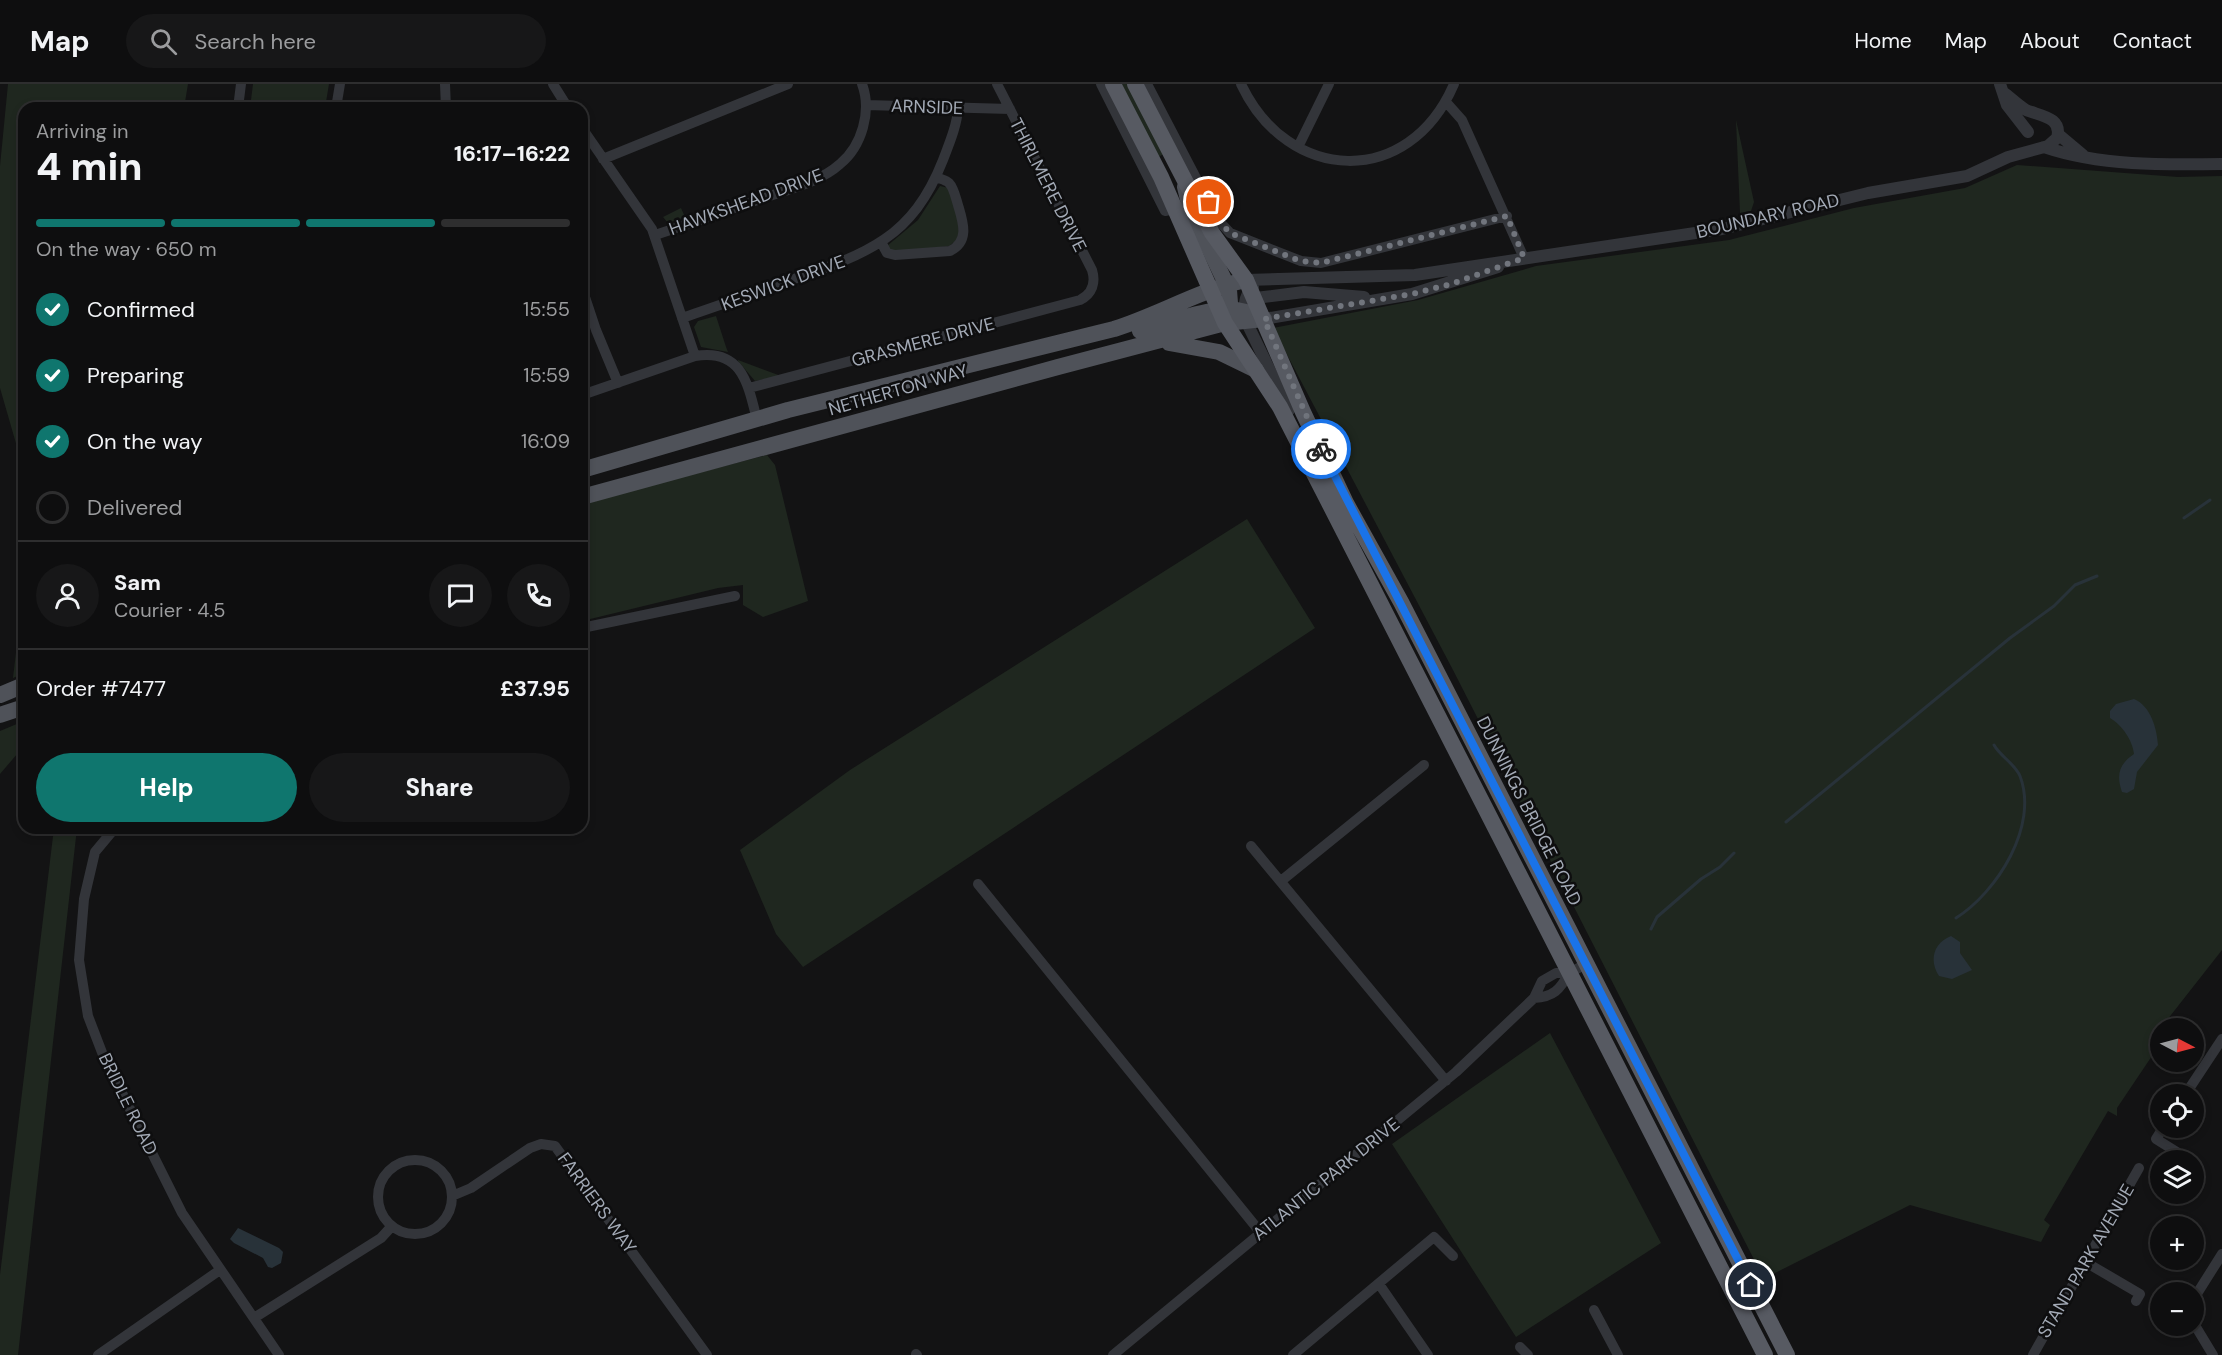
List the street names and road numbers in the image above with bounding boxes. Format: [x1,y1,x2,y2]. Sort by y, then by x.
street label: ARNSIDE [890,94,964,120]
street label: THIRLMERE DRIVE [1004,114,1092,256]
street label: HAWKSHEAD DRIVE [666,163,826,241]
street label: BOUNDARY ROAD [1694,188,1842,244]
street label: KESWICK DRIVE [718,249,848,317]
street label: GRASMERE DRIVE [849,311,997,373]
street label: NETHERTON WAY [826,359,971,421]
street label: DUNNINGS BRIDGE ROAD [1471,712,1587,910]
street label: BRIDLE ROAD [93,1049,163,1159]
street label: ATLANTIC PARK DRIVE [1247,1112,1405,1246]
street label: FARRIERS WAY [552,1148,642,1259]
street label: STAND PARK AVENUE [2032,1180,2140,1342]

